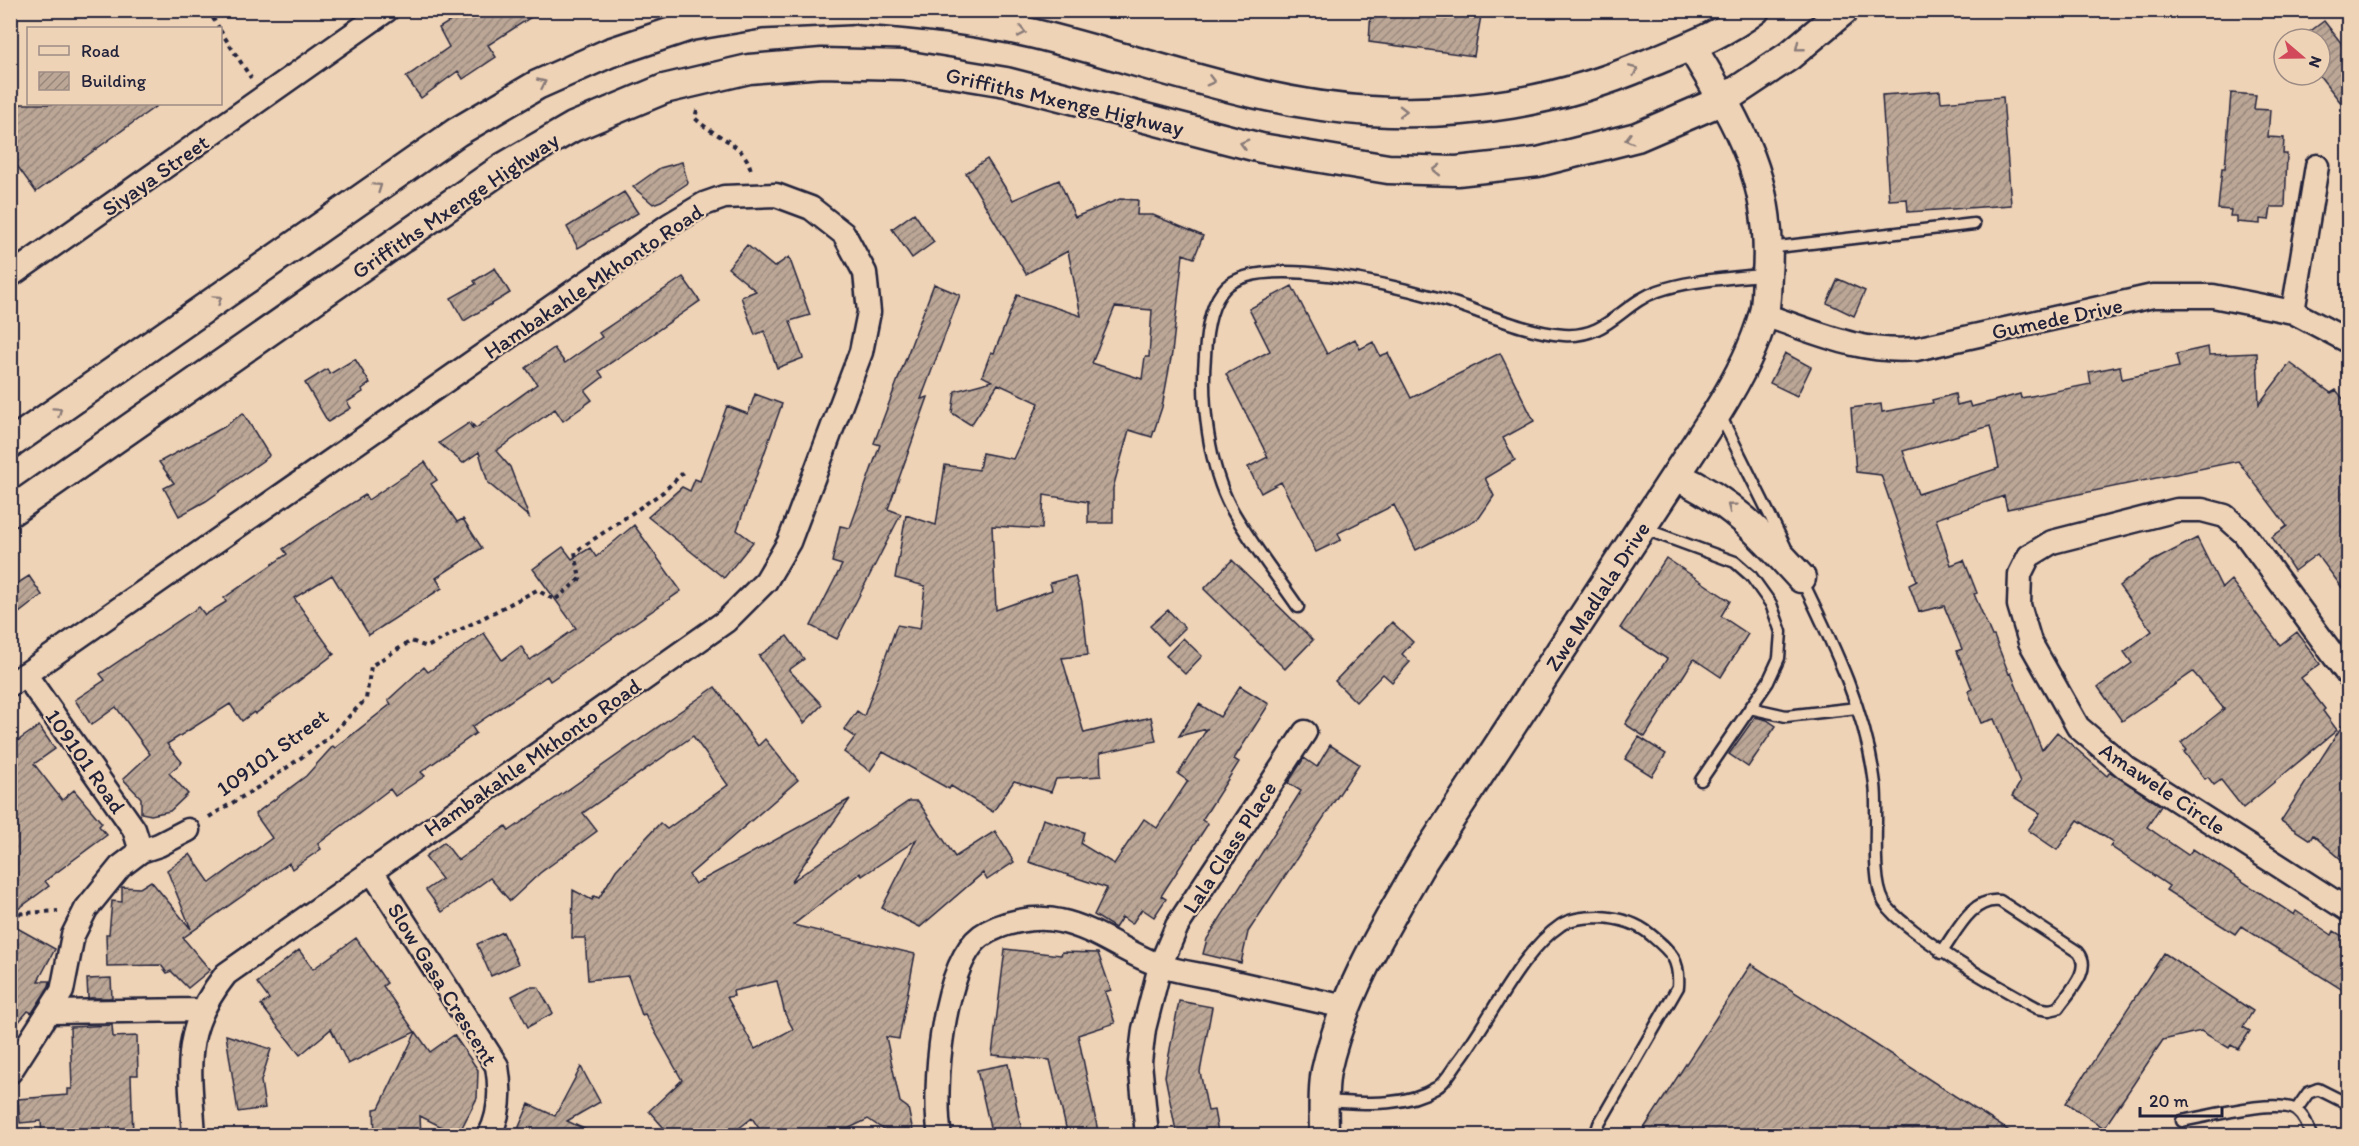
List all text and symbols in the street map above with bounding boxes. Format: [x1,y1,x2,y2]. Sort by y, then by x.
one-way arrow [1017,25,1027,38]
legend [27,27,222,105]
north arrow [2272,27,2332,87]
text: Road [81,40,120,62]
one-way arrow [1795,40,1806,51]
text: N [2305,54,2326,70]
street label: Griffiths Mxenge Highway [943,61,1187,142]
one-way arrow [1628,65,1639,77]
text: Building [81,70,147,92]
one-way arrow [1206,73,1216,86]
one-way arrow [536,78,547,90]
one-way arrow [1398,105,1407,117]
street label: Griffiths Mxenge Highway [347,126,564,285]
street label: Siyaya Street [97,129,214,222]
one-way arrow [1624,132,1634,145]
one-way arrow [1239,139,1250,151]
one-way arrow [1432,164,1441,177]
one-way arrow [371,183,382,194]
street label: Hambakahle Mkhonto Road [478,198,708,365]
street label: Gumede Drive [1989,291,2125,346]
one-way arrow [212,295,223,306]
one-way arrow [52,407,63,418]
one-way arrow [1726,503,1737,514]
street label: Zwe Madlala Drive [1539,516,1656,676]
street label: Hambakahle Mkhonto Road [418,672,646,843]
street label: 109101 Street [211,703,334,802]
street label: 109101 Road [40,704,132,819]
street label: Amawele Circle [2094,736,2231,841]
street label: Lala Class Place [1177,776,1282,919]
street label: Slow Gasa Crescent [382,898,503,1071]
scale bar [2140,1080,2222,1118]
text: 20 m [2149,1090,2189,1112]

